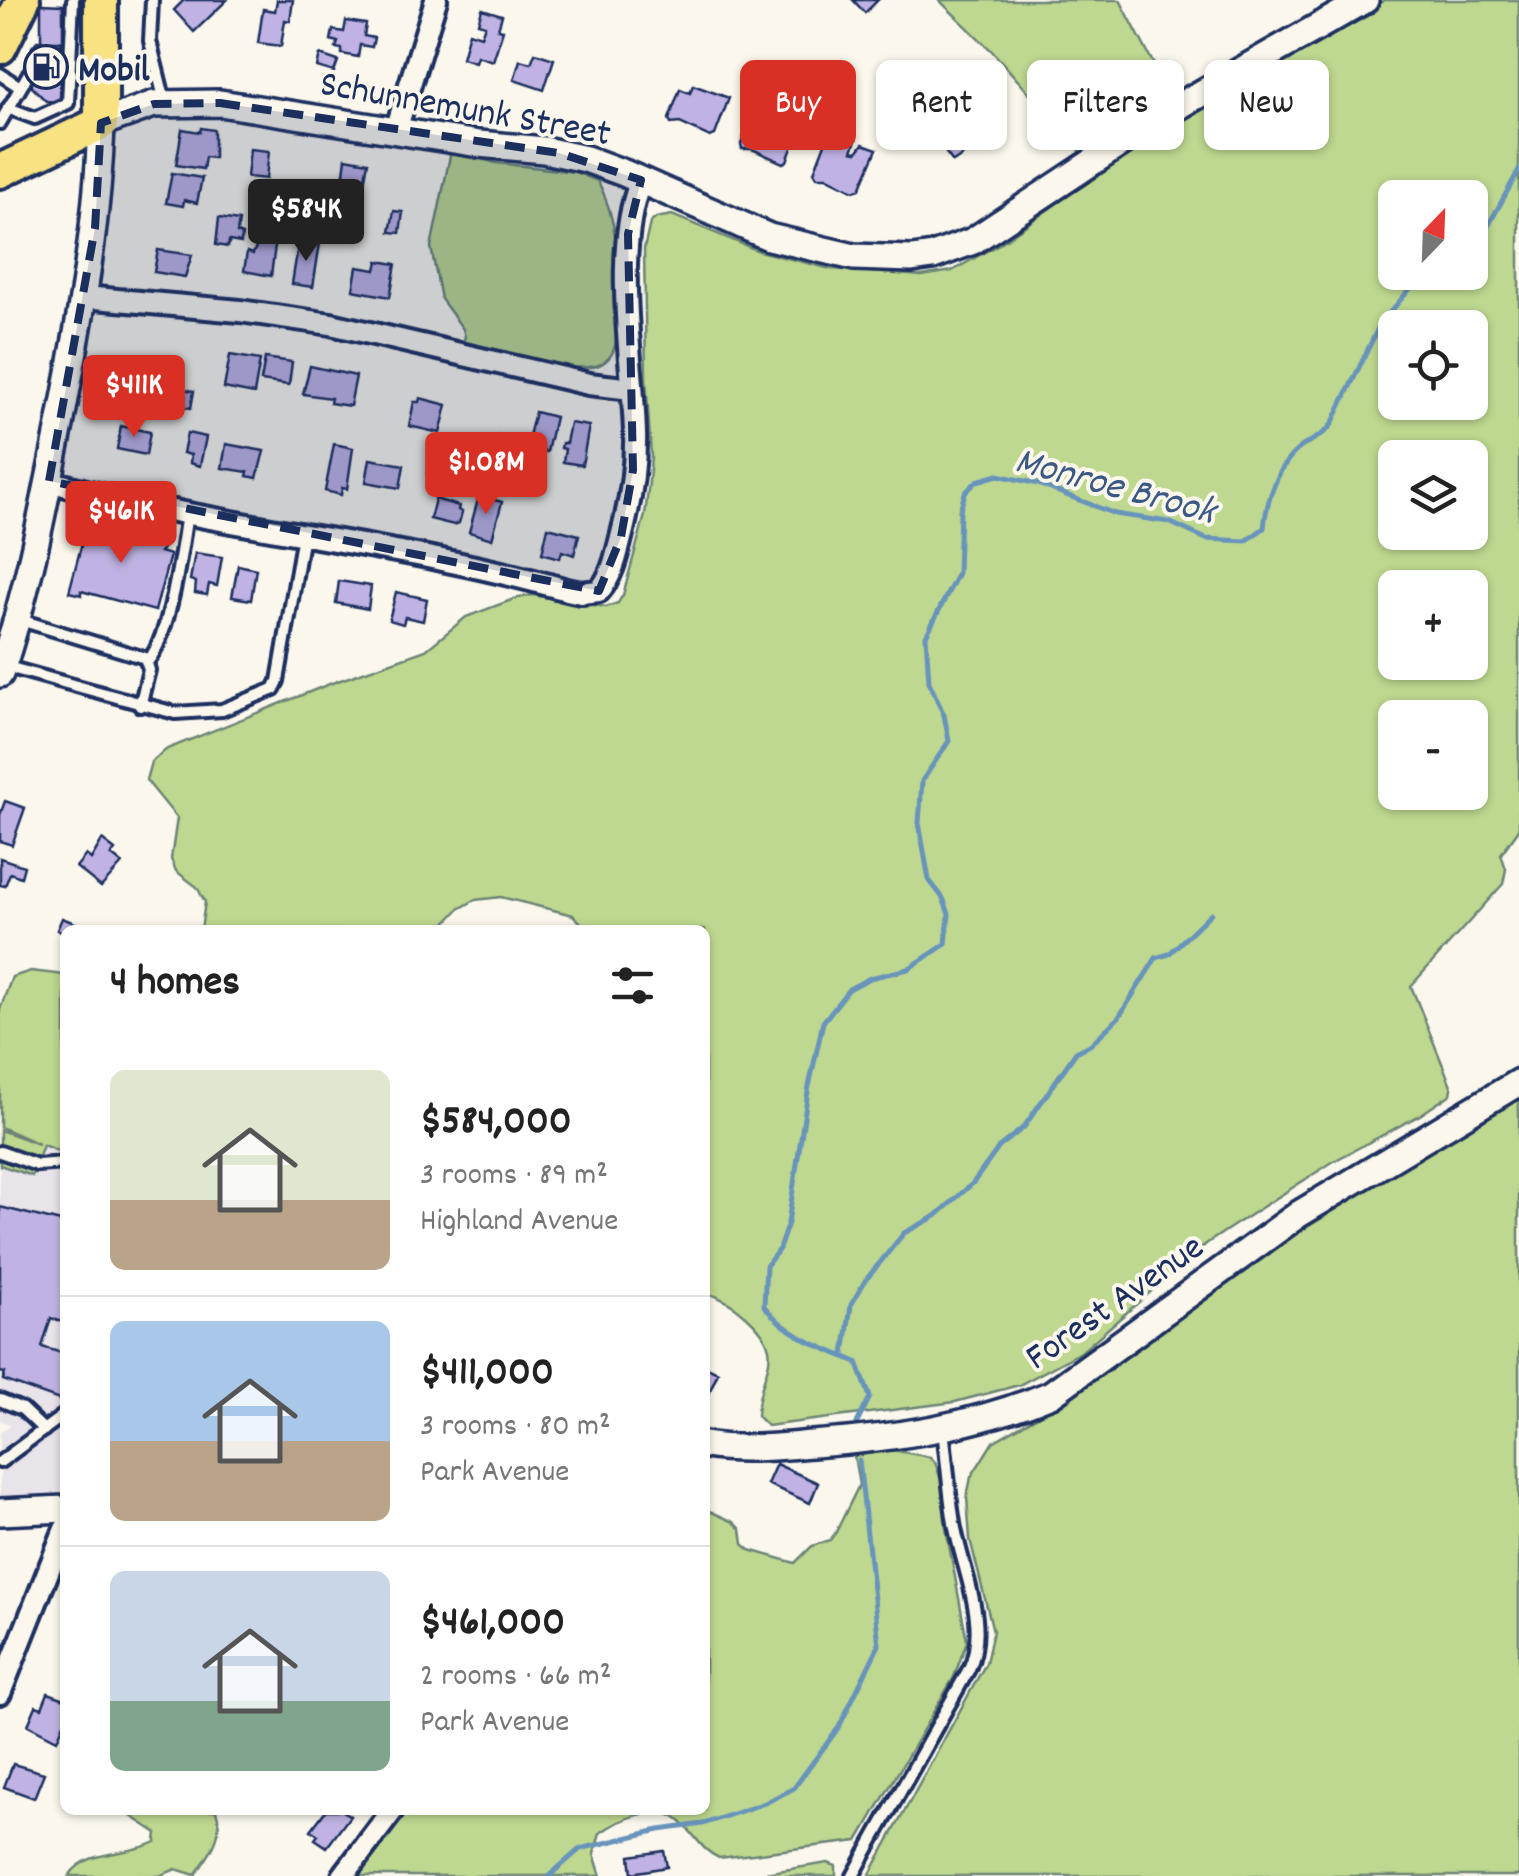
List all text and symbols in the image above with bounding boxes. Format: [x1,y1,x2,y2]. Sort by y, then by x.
fuel station icon: Mobil [23,44,69,90]
place label: Mobil [78,45,151,100]
street label: Schunnemunk Street [315,59,615,164]
chip: Buy [740,60,856,150]
chip: Rent [876,60,1007,150]
chip: Filters [1027,60,1184,150]
chip: New [1204,60,1329,150]
pin: $584K [236,179,376,264]
north arrow [1378,180,1488,290]
map controls [1378,180,1488,810]
text: $584K [270,188,342,234]
button: locate [1378,310,1488,420]
pin: $411K [64,355,204,440]
text: $411K [105,364,163,410]
pin: $1.08M [405,432,567,517]
water label: Monroe Brook [1008,435,1224,544]
button: layers [1378,440,1488,550]
text: $1.08M [447,441,525,487]
pin: $461K [51,481,191,566]
text: $461K [88,490,154,536]
button: + [1378,570,1488,680]
button: − [1378,700,1488,810]
text: 4 homes [110,955,240,1015]
icon: filters [605,958,660,1013]
text: $584,000 [420,1094,572,1154]
icon: home [190,1110,310,1230]
text: 3 rooms · 89 m² [420,1154,608,1200]
text: Highland Avenue [420,1200,618,1246]
street label: Forest Avenue [1015,1223,1217,1387]
text: $411,000 [420,1345,554,1405]
icon: home [190,1361,310,1481]
text: 3 rooms · 80 m² [420,1405,611,1451]
text: Park Avenue [420,1451,569,1497]
text: $461,000 [420,1595,565,1655]
icon: home [190,1611,310,1731]
text: 2 rooms · 66 m² [420,1655,611,1701]
text: Park Avenue [420,1701,569,1747]

